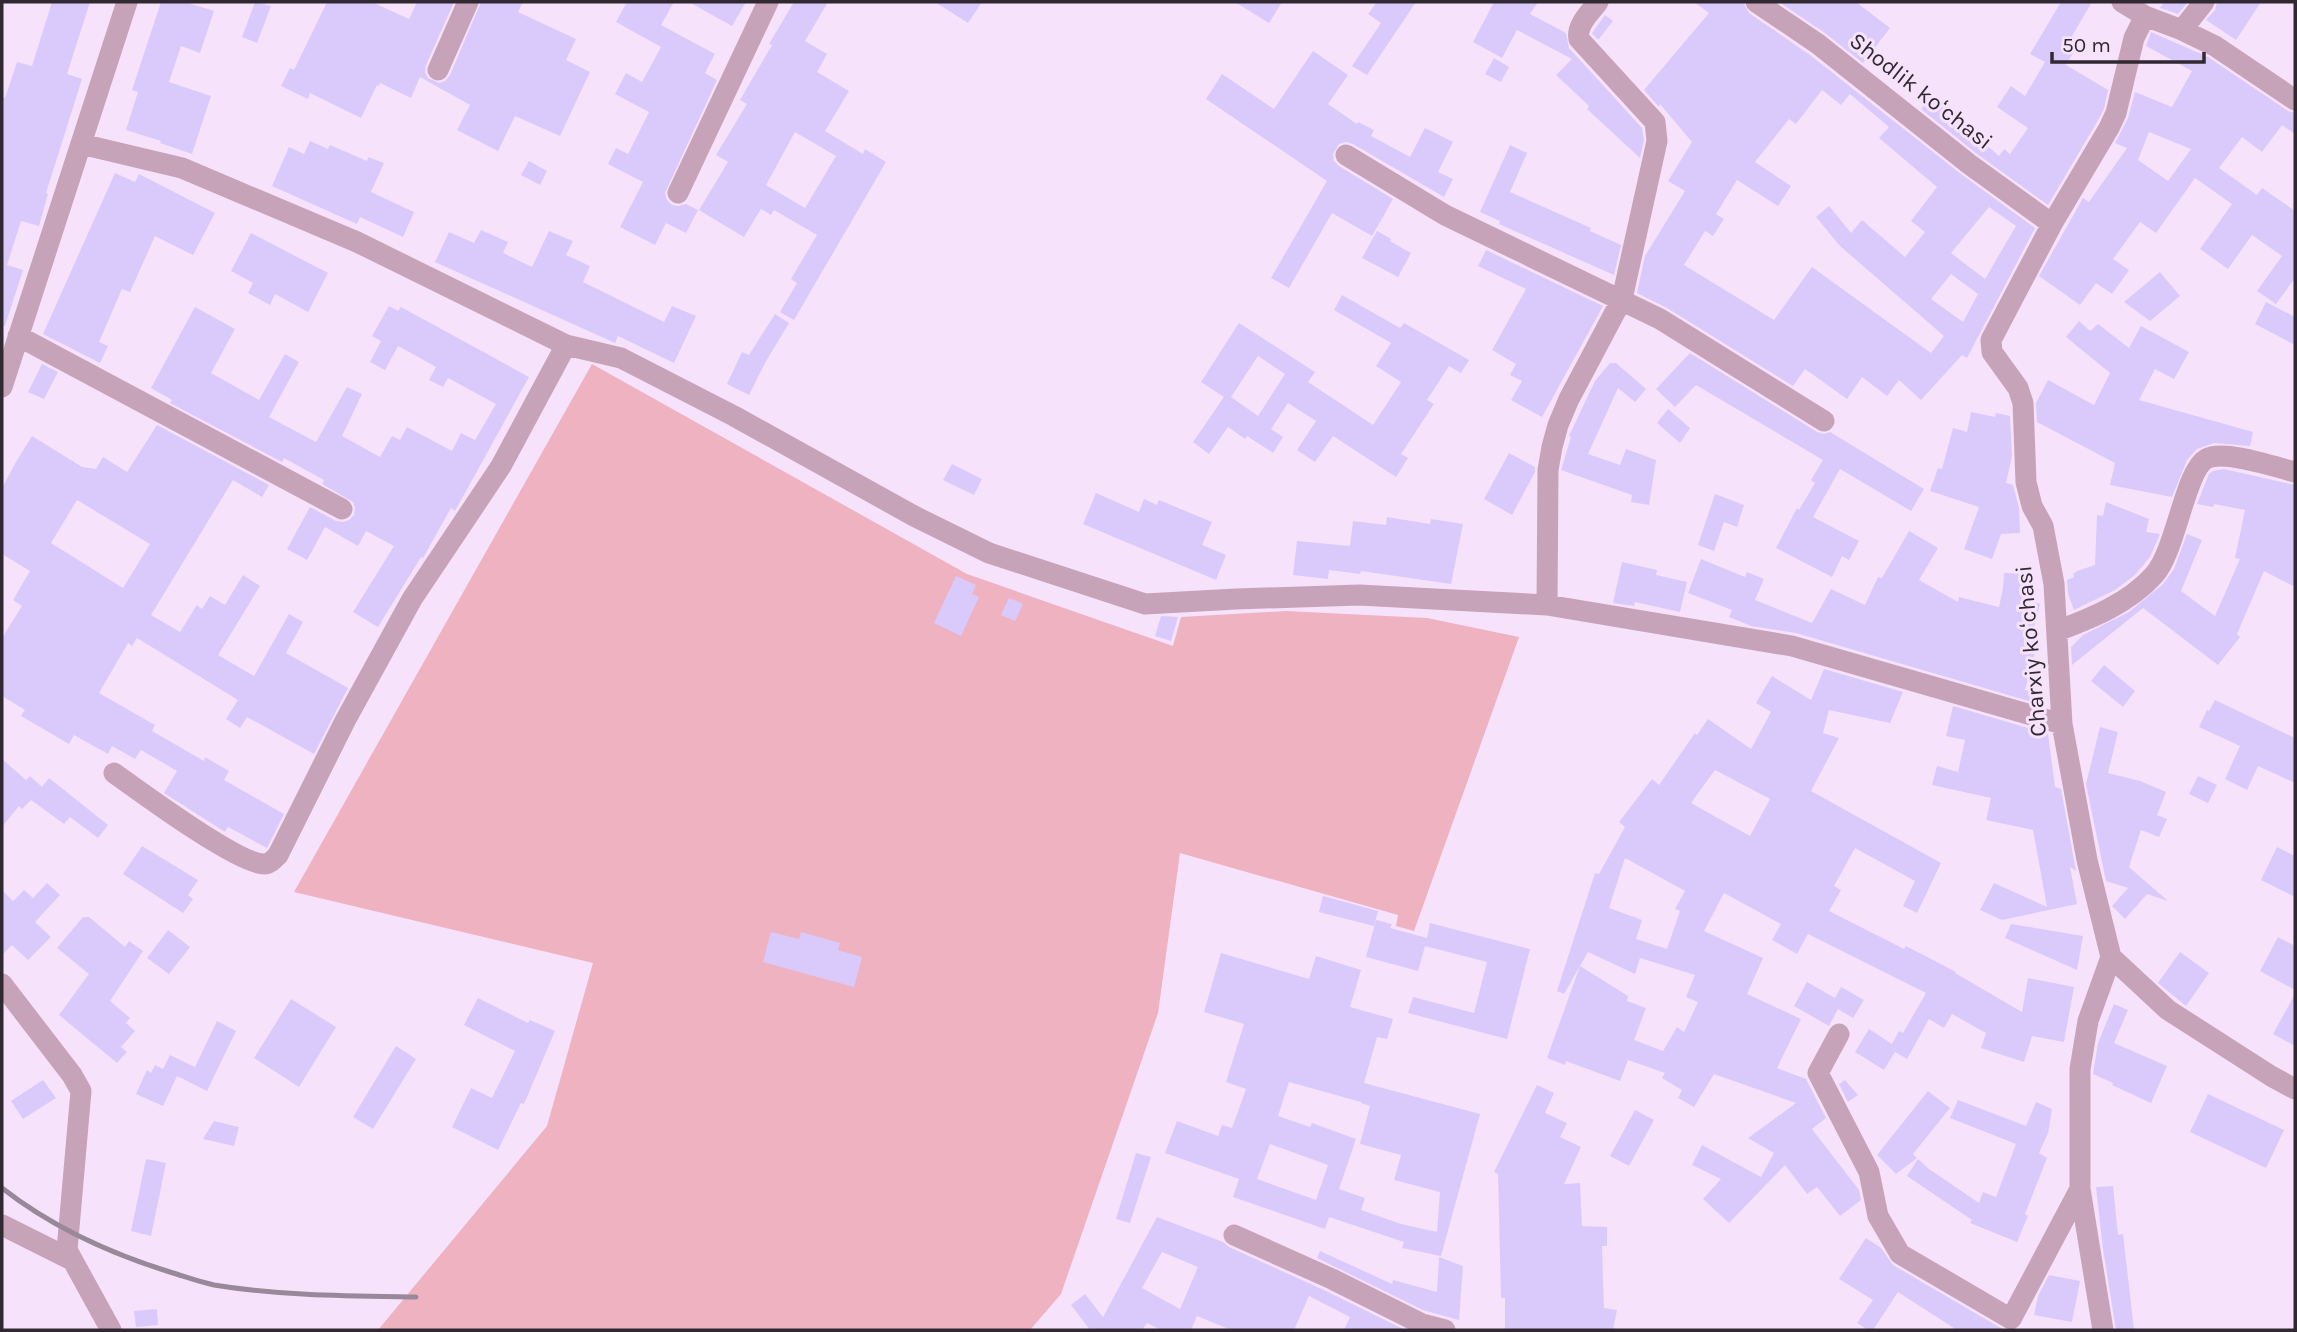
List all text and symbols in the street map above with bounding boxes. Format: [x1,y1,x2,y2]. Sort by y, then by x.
scale bar [2052,21,2204,65]
street label: Shodlik koʻchasi [1844,27,1998,155]
text: 50 m [2062,33,2111,57]
street label: Charxiy koʻchasi [2010,564,2052,738]

